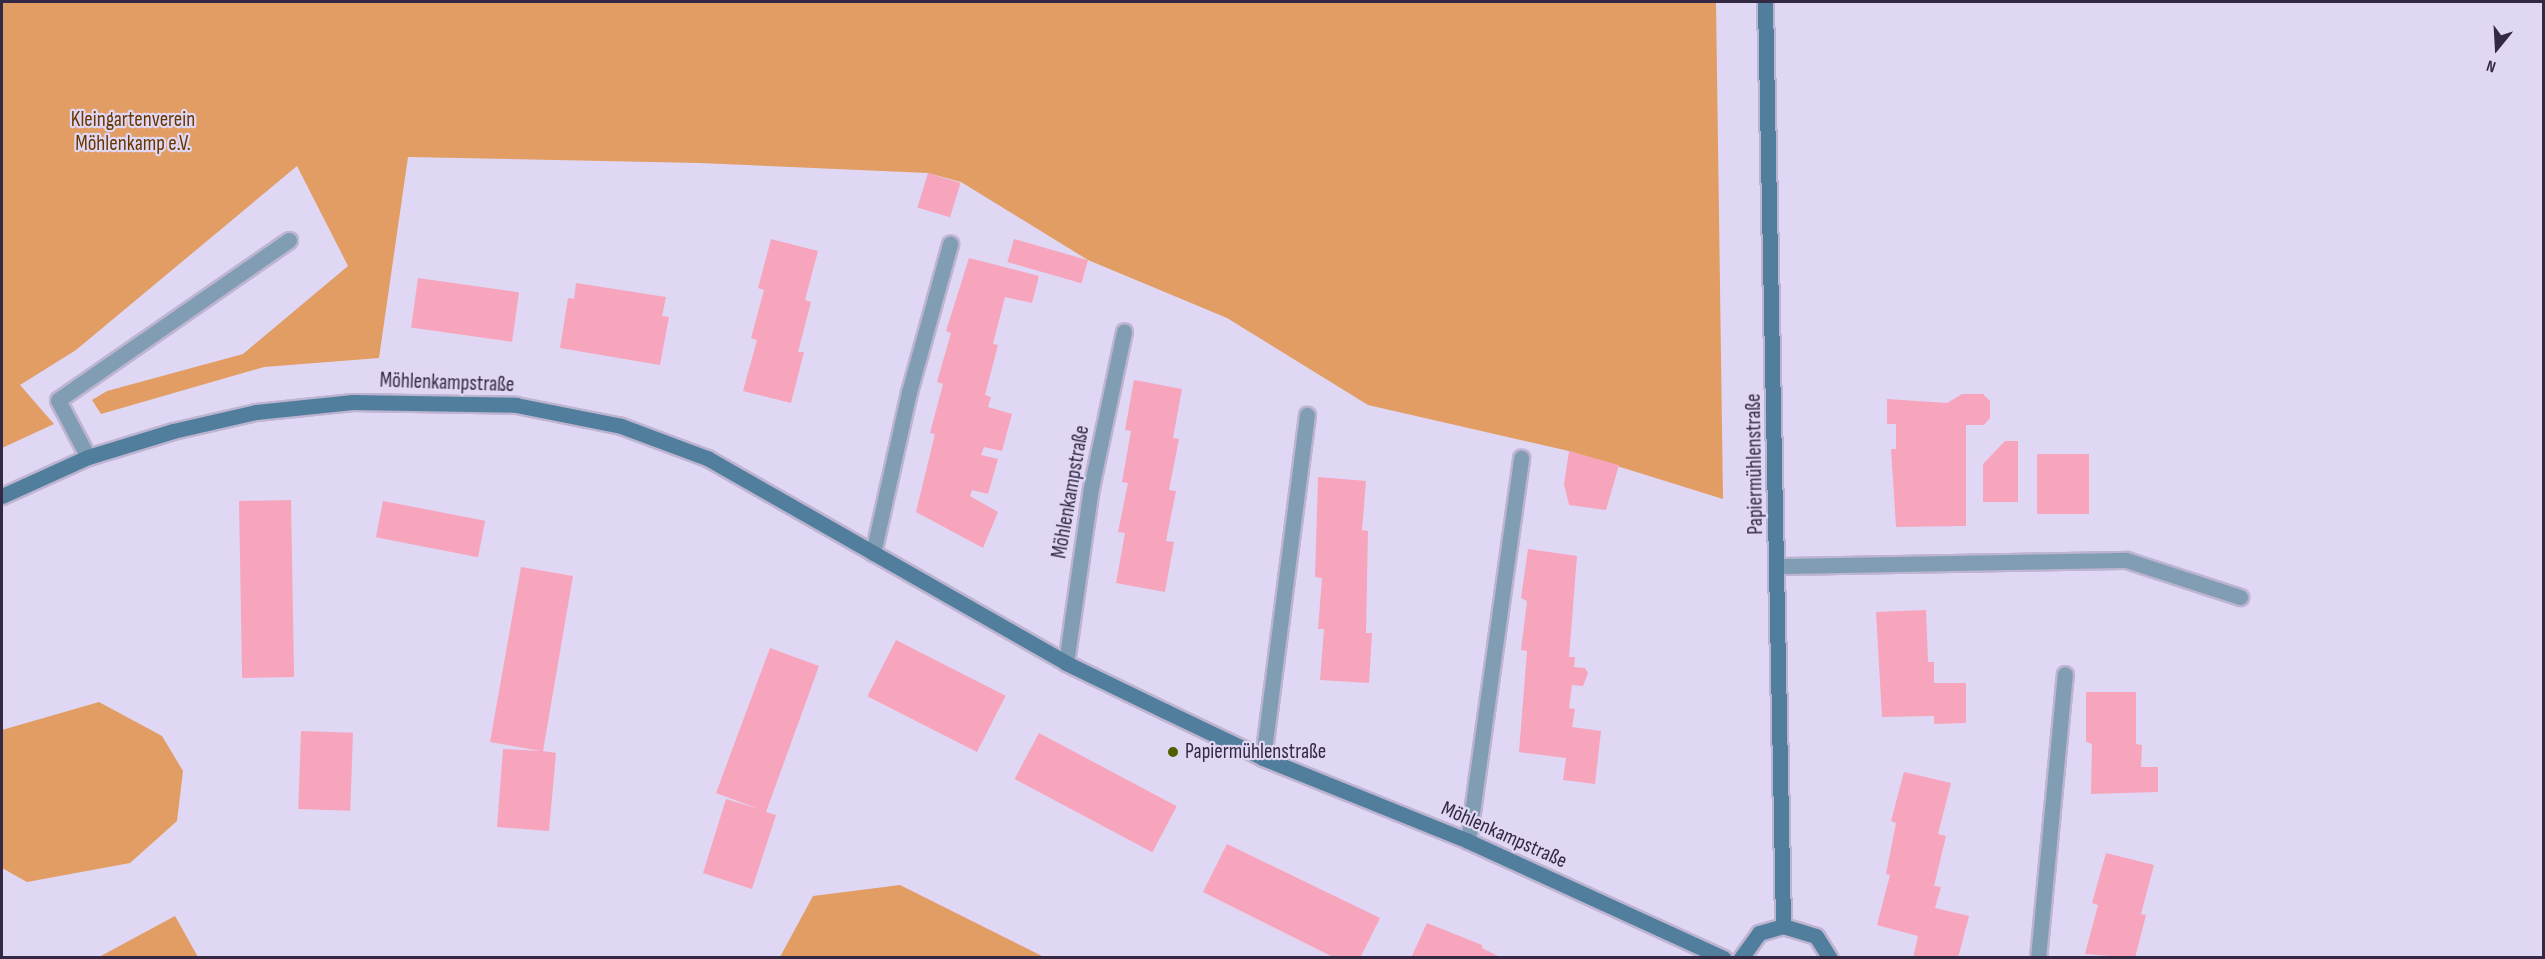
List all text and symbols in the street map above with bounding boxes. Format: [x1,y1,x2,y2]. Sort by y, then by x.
north arrow [2467,18,2527,78]
text: N [2484,55,2498,76]
park label: Kleingartenverein Möhlenkamp e.V. [71,107,195,157]
street label: Möhlenkampstraße [379,368,515,398]
street label: Papiermühlenstraße [1741,393,1769,535]
street label: Möhlenkampstraße [1047,423,1095,561]
place label: Papiermühlenstraße [1185,739,1326,765]
marker: Papiermühlenstraße [1166,745,1180,759]
street label: Möhlenkampstraße [1437,796,1571,874]

